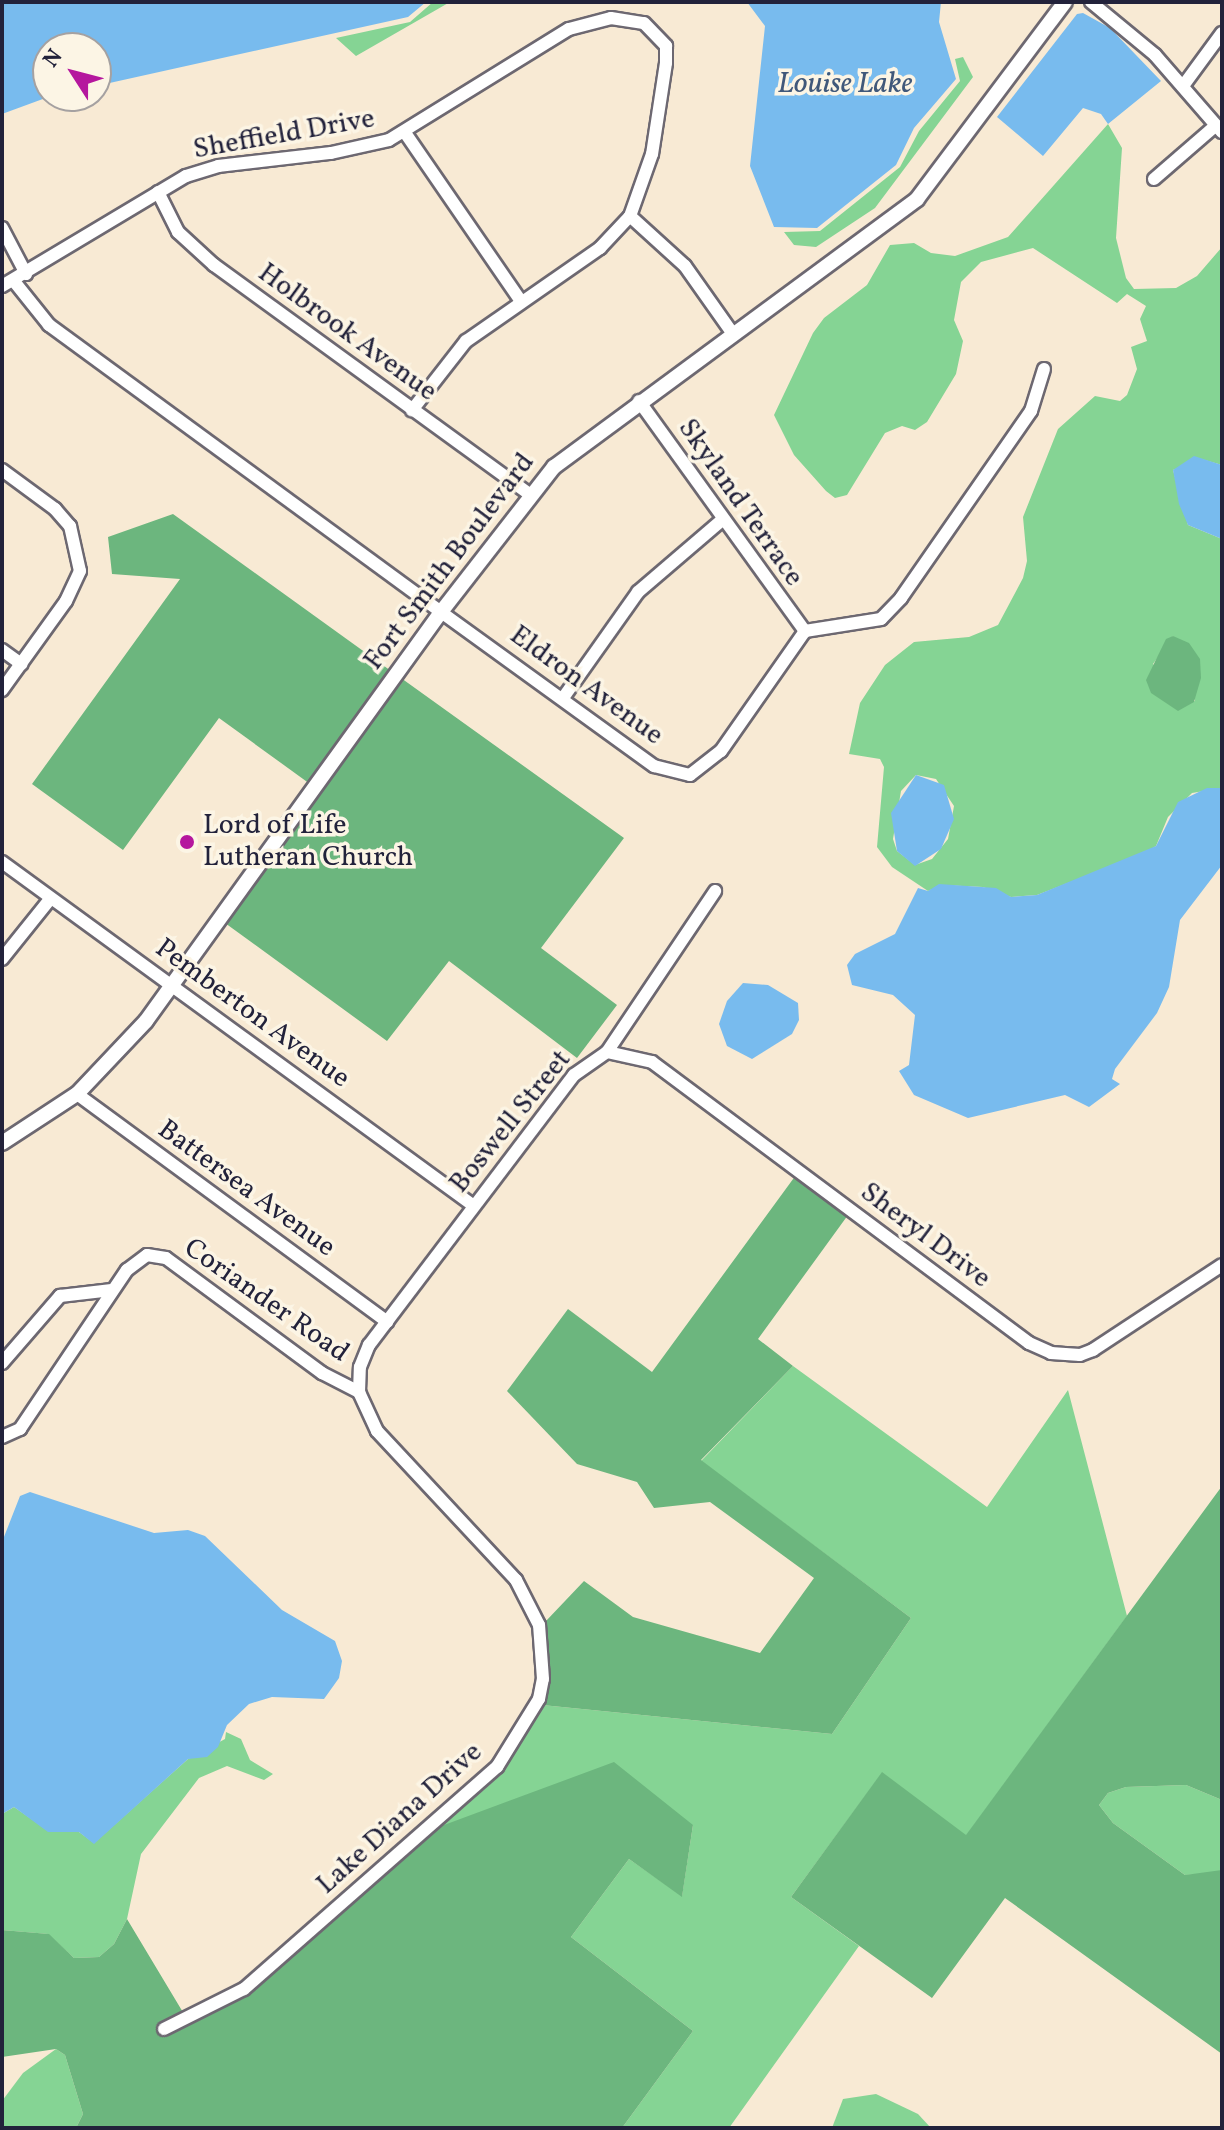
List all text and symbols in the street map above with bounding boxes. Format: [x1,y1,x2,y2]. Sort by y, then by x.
north arrow [32,32,112,112]
text: N [37,43,71,74]
water label: Louise Lake [777,66,913,102]
street label: Sheffield Drive [191,103,377,167]
street label: Holbrook Avenue [251,257,443,409]
street label: Skyland Terrace [670,413,810,593]
street label: Fort Smith Boulevard [357,447,543,677]
street label: Eldron Avenue [503,619,669,753]
place label: Lord of Life Lutheran Church [203,809,413,875]
marker: Lord of Life Lutheran Church [178,833,196,851]
street label: Pemberton Avenue [148,932,356,1096]
street label: Boswell Street [443,1044,579,1200]
street label: Battersea Avenue [151,1113,341,1265]
street label: Sheryl Drive [853,1176,997,1296]
street label: Coriander Road [177,1232,355,1370]
street label: Lake Diana Drive [310,1736,490,1902]

